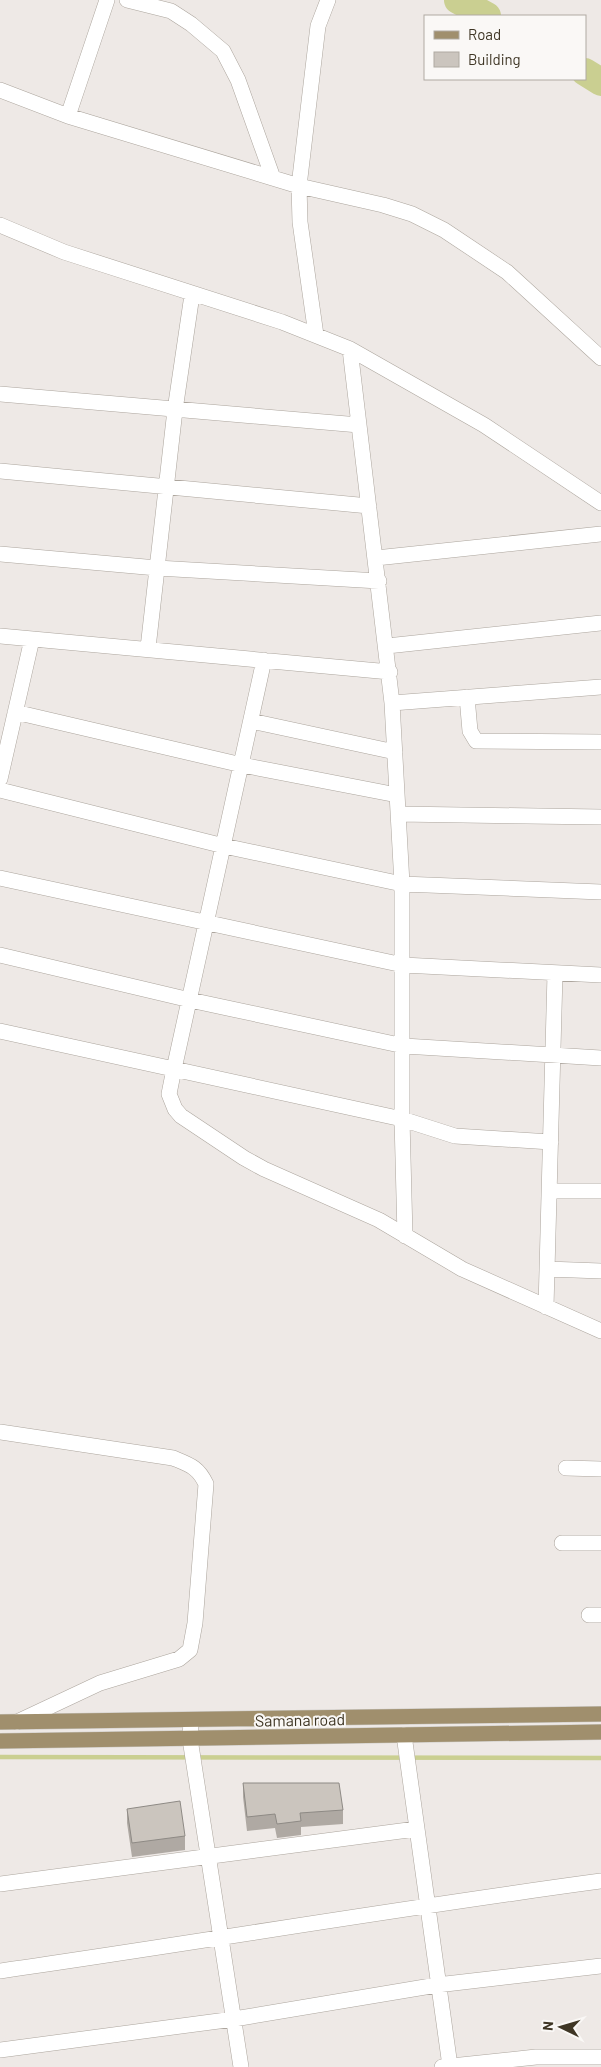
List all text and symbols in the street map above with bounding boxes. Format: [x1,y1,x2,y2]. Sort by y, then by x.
legend [424,15,586,80]
text: Road [468,25,501,43]
text: Building [468,50,521,68]
street label: Samana road [255,1709,345,1730]
north arrow [536,2002,586,2052]
text: N [539,2020,556,2031]

